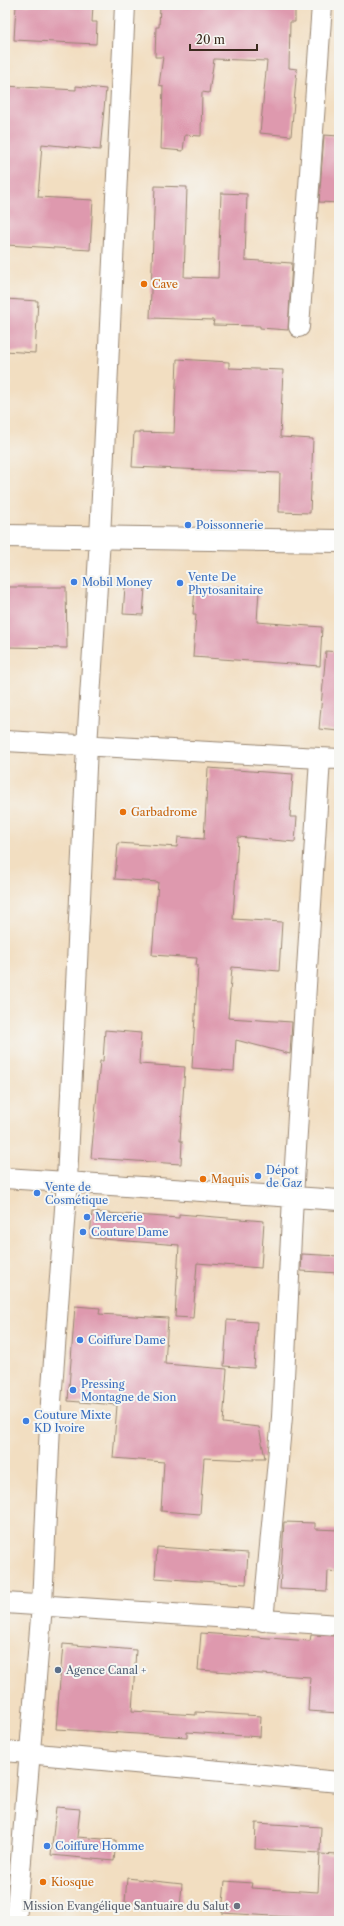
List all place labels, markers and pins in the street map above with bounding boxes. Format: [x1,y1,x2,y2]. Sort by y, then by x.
place label: Cave [152,277,178,291]
marker: Cave [139,279,149,289]
place label: Poissonnerie [196,518,263,532]
marker: Poissonnerie [183,520,193,530]
place label: Vente De Phytosanitaire [187,570,263,597]
place label: Mobil Money [82,575,153,589]
marker: Mobil Money [69,577,79,587]
marker: Vente De Phytosanitaire [175,578,185,588]
place label: Garbadrome [131,805,197,819]
marker: Garbadrome [118,807,128,817]
place label: Dépot de Gaz [266,1163,302,1190]
marker: Dépot de Gaz [253,1171,263,1181]
place label: Maquis [211,1172,250,1186]
marker: Maquis [198,1174,208,1184]
place label: Vente de Cosmétique [44,1180,108,1207]
marker: Vente de Cosmétique [32,1188,42,1198]
place label: Mercerie [95,1210,143,1224]
marker: Mercerie [82,1212,92,1222]
place label: Couture Dame [91,1225,168,1239]
marker: Couture Dame [78,1227,88,1237]
place label: Coiffure Dame [88,1333,166,1347]
marker: Coiffure Dame [75,1335,85,1345]
place label: Pressing Montagne de Sion [81,1377,176,1404]
marker: Pressing Montagne de Sion [68,1385,78,1395]
place label: Couture Mixte KD Ivoire [34,1408,111,1435]
marker: Couture Mixte KD Ivoire [21,1416,31,1426]
place label: Agence Canal + [65,1663,146,1677]
marker: Agence Canal + [53,1665,63,1675]
place label: Coiffure Homme [55,1839,144,1853]
marker: Coiffure Homme [42,1841,52,1851]
place label: Kiosque [51,1875,94,1889]
marker: Kiosque [38,1877,48,1887]
place label: Mission Evangélique Santuaire du Salut [23,1899,229,1913]
marker: Mission Evangélique Santuaire du Salut [232,1901,242,1911]

